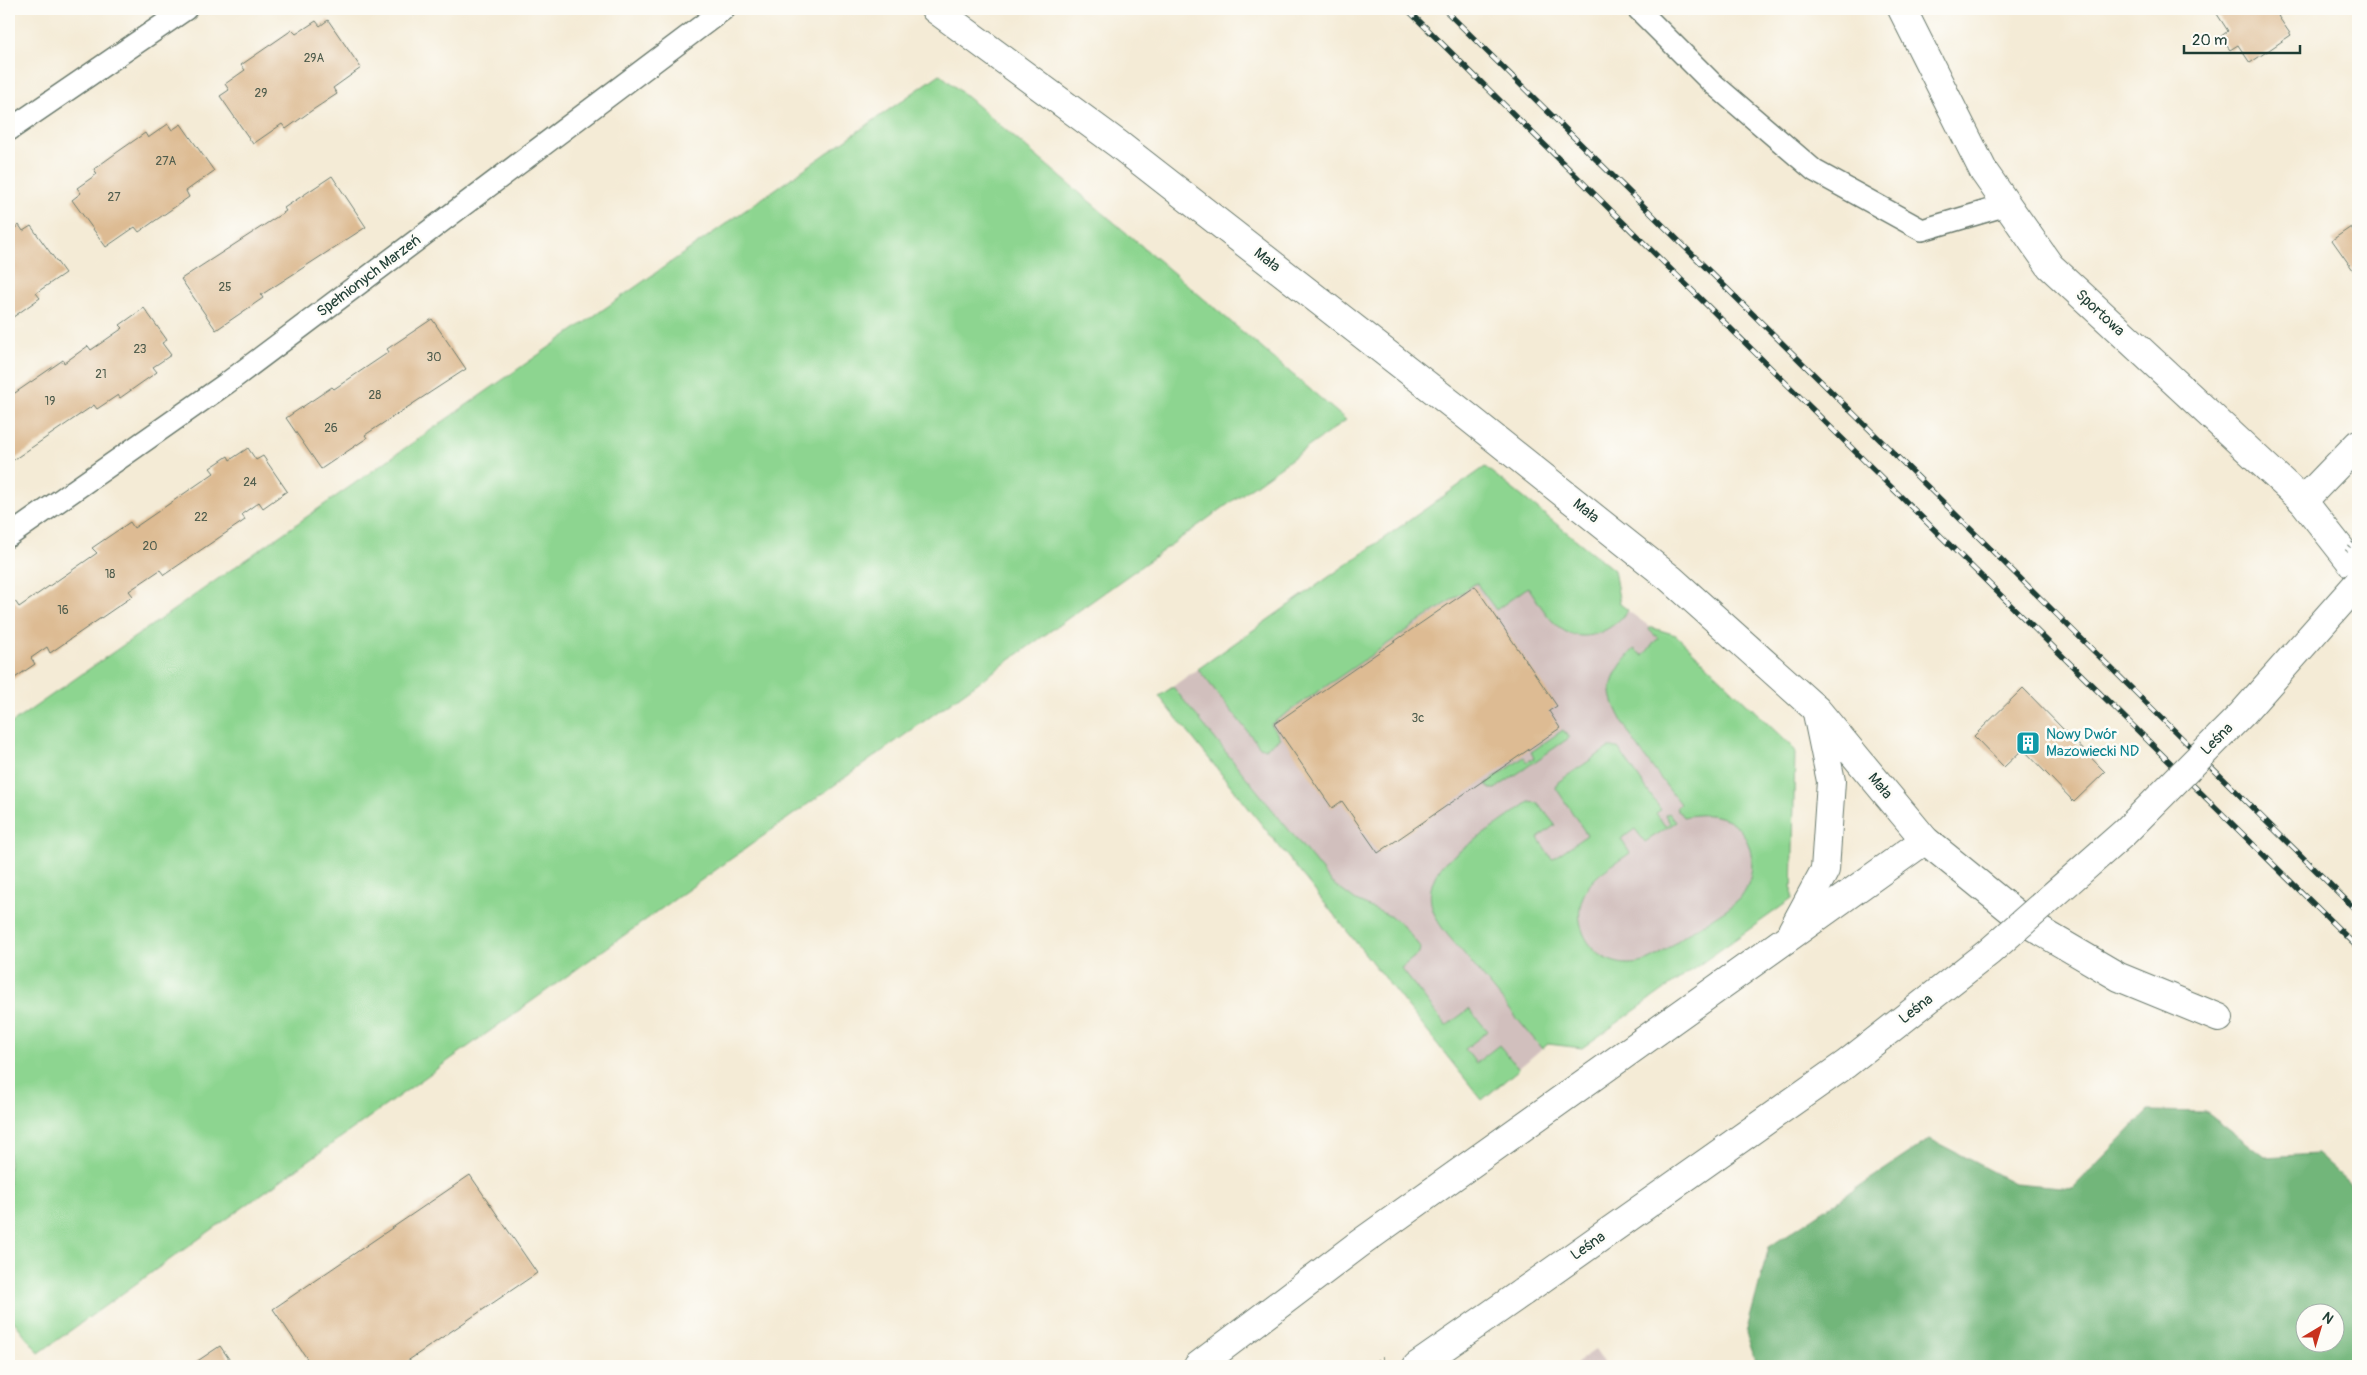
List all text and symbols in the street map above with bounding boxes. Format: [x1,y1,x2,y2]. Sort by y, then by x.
scale bar [2184,22,2301,54]
text: 20 m [2192,31,2227,50]
house number: 29A [304,51,325,66]
house number: 29 [255,86,267,101]
house number: 27A [156,154,177,169]
house number: 27 [107,190,121,205]
street label: Spełnionych Marzeń [313,231,425,321]
street label: Mała [1250,244,1284,276]
house number: 25 [218,280,232,295]
street label: Sportowa [2071,285,2129,341]
house number: 23 [133,342,147,357]
house number: 30 [427,350,441,365]
house number: 21 [95,367,107,382]
house number: 28 [369,388,381,403]
house number: 19 [45,394,55,409]
house number: 26 [324,421,338,436]
house number: 24 [243,475,257,490]
street label: Mała [1569,495,1603,527]
house number: 22 [194,510,208,525]
house number: 20 [143,539,157,554]
house number: 18 [105,567,115,582]
house number: 16 [57,603,69,618]
house number: 3c [1412,711,1424,726]
street label: Leśna [2197,719,2237,759]
place label: Nowy Dwór Mazowiecki ND [2046,725,2139,761]
building icon: Nowy Dwór Mazowiecki ND [2015,730,2041,756]
street label: Mała [1864,769,1896,803]
street label: Leśna [1895,990,1937,1028]
street label: Leśna [1567,1227,1609,1265]
north arrow [2294,1302,2344,1352]
text: N [2319,1309,2337,1328]

